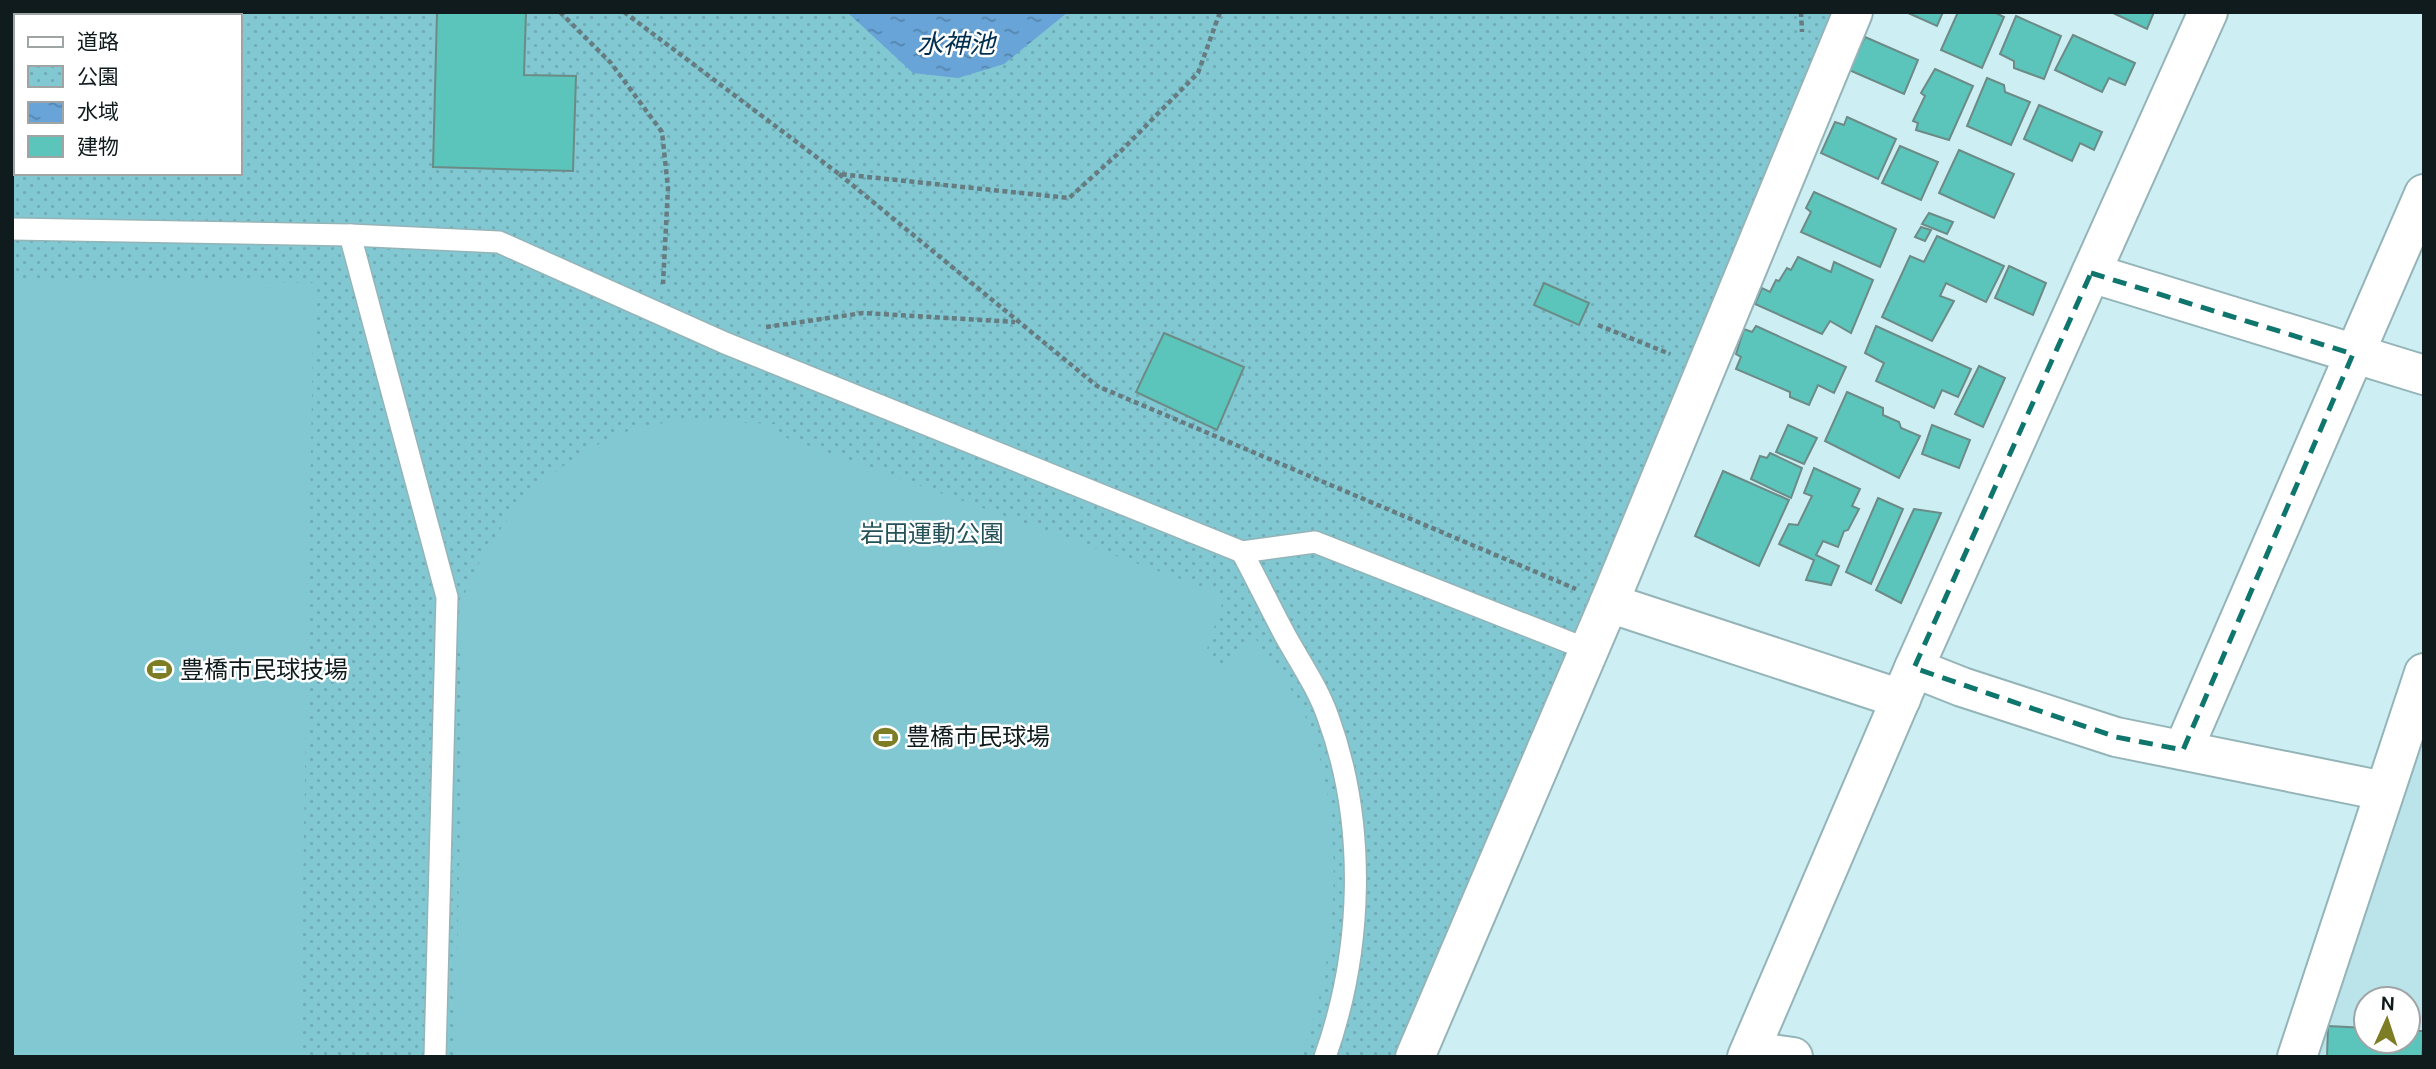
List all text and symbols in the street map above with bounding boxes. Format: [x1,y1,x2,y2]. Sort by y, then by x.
legend [14,14,242,175]
water label: 水神池 [917,27,998,61]
text: 道路 [77,28,119,56]
text: 公園 [77,63,119,91]
text: 水域 [77,98,119,126]
text: 建物 [77,133,119,161]
park label: 岩田運動公園 [860,518,1004,549]
place label: 豊橋市民球技場 [180,654,348,685]
sports icon: 豊橋市民球技場 [146,656,174,684]
place label: 豊橋市民球場 [906,721,1050,752]
sports icon: 豊橋市民球場 [872,723,900,751]
north arrow [2352,985,2422,1055]
text: N [2380,991,2395,1016]

